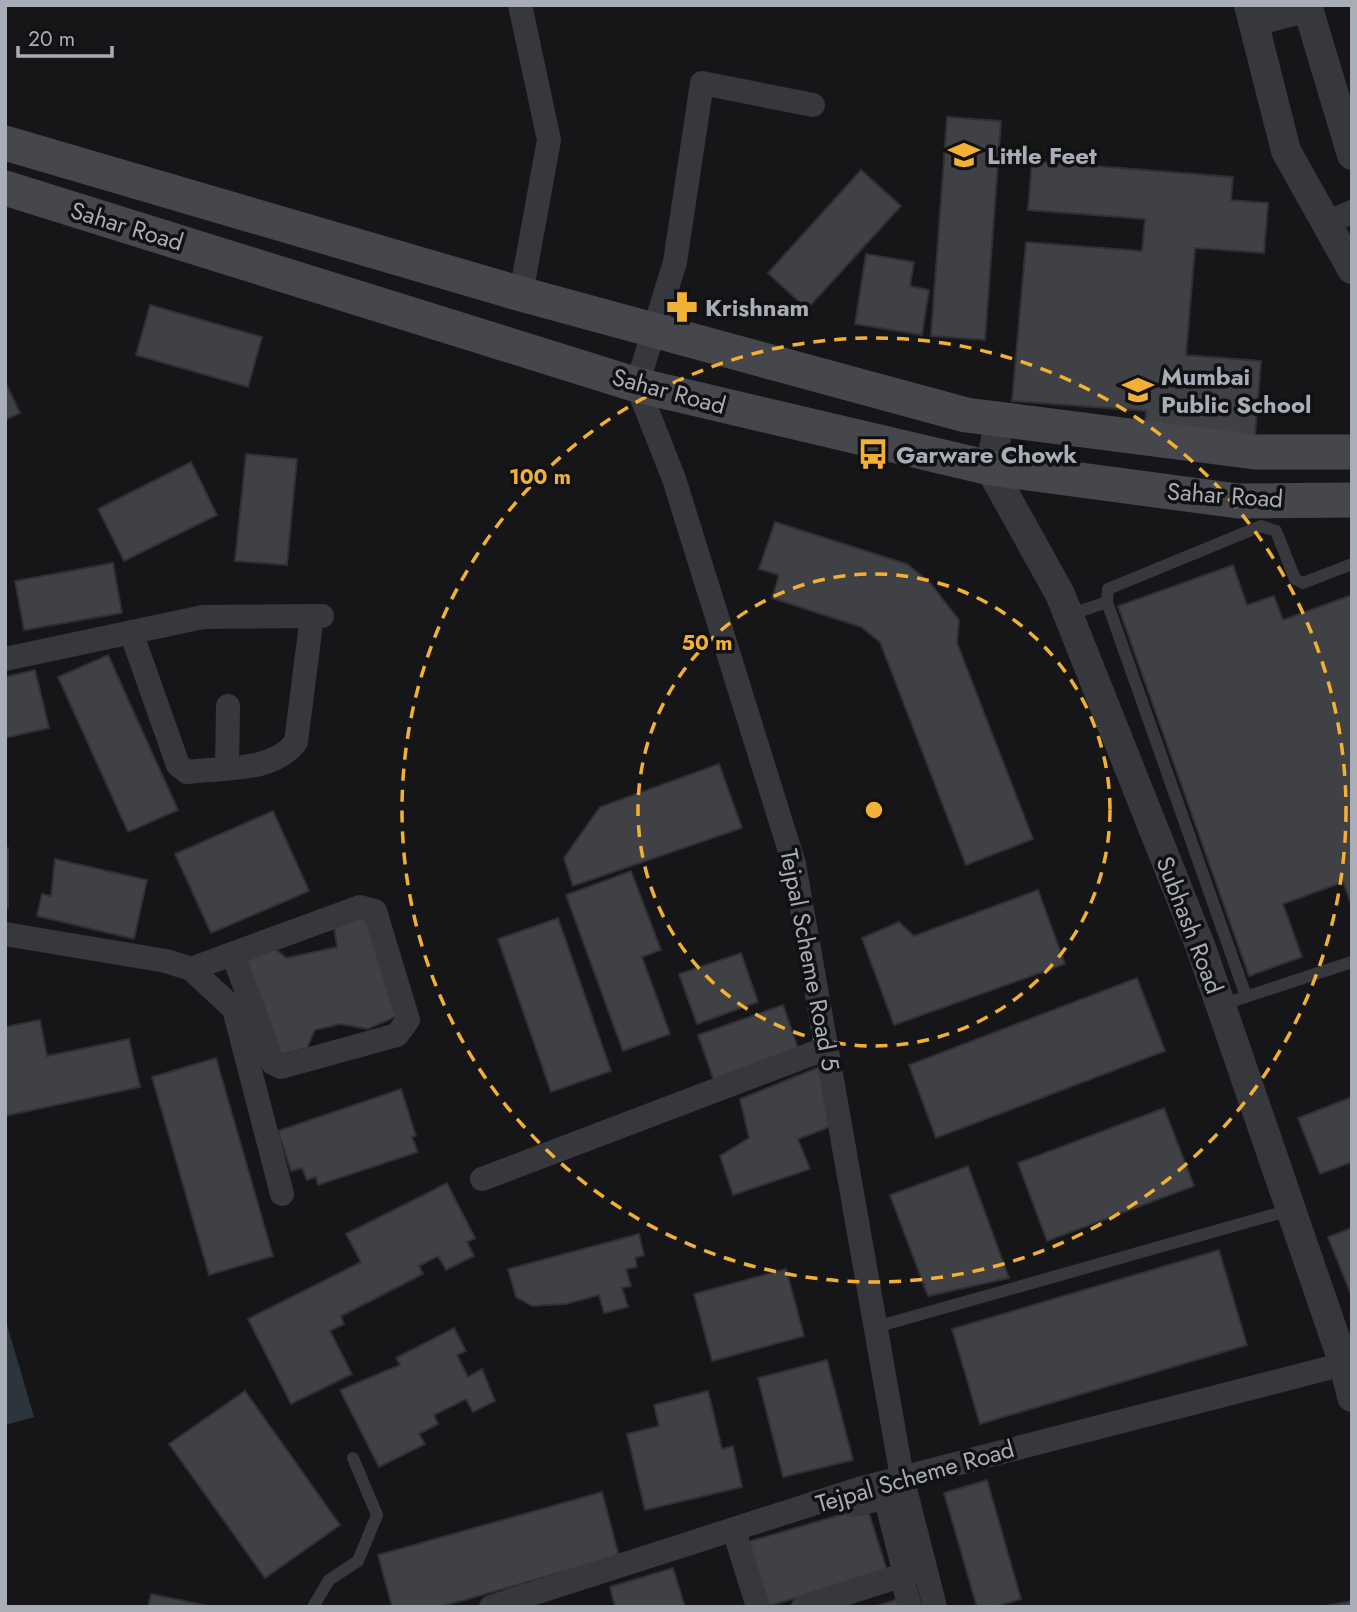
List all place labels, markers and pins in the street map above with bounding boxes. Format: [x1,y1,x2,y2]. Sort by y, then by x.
school or university icon: Little Feet [947,138,981,172]
place label: Little Feet [987,138,1097,173]
pharmacy icon: Krishnam [665,290,699,324]
place label: Krishnam [705,290,809,325]
place label: Mumbai Public School [1161,359,1312,422]
school or university icon: Mumbai Public School [1121,373,1155,407]
bus stop icon: Garware Chowk [856,437,890,471]
place label: Garware Chowk [896,437,1077,472]
centre of rings [862,798,886,822]

